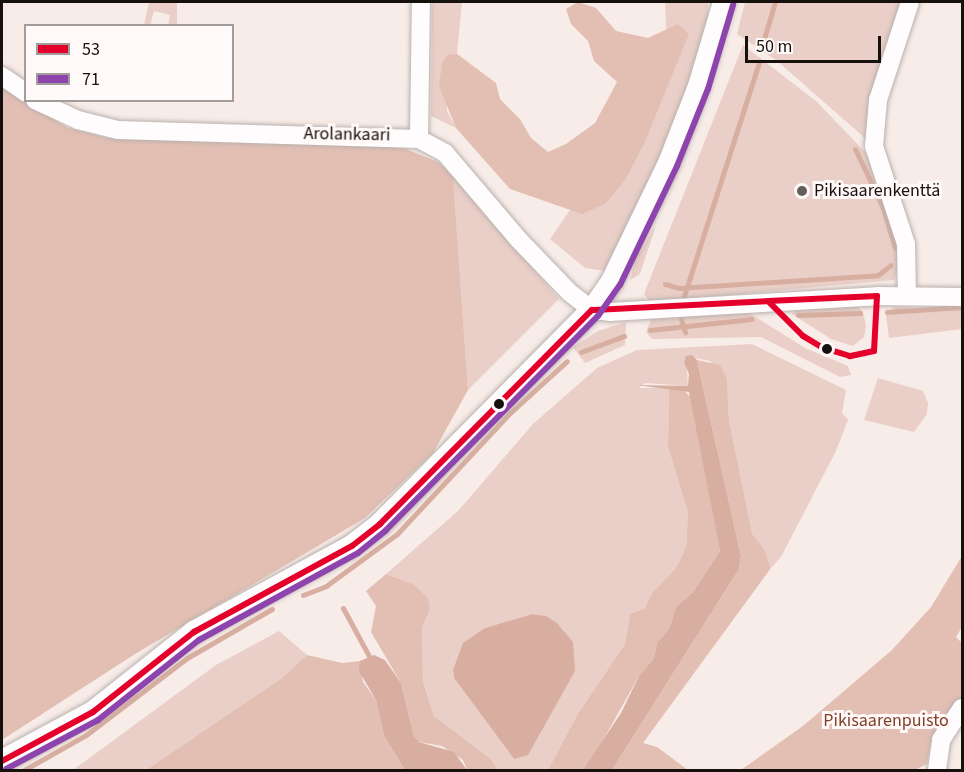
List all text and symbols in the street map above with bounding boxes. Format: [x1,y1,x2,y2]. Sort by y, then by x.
legend [24,24,234,102]
scale bar [748,24,884,62]
text: 50 m [756,34,792,59]
text: 53 [82,37,100,62]
text: 71 [82,67,100,92]
street label: Arolankaari [303,123,391,147]
place label: Pikisaarenkenttä [814,180,940,202]
marker: Pikisaarenkenttä [795,184,809,198]
unlabelled marker [821,343,833,355]
unlabelled marker [493,398,505,410]
park label: Pikisaarenpuisto [823,710,949,732]

